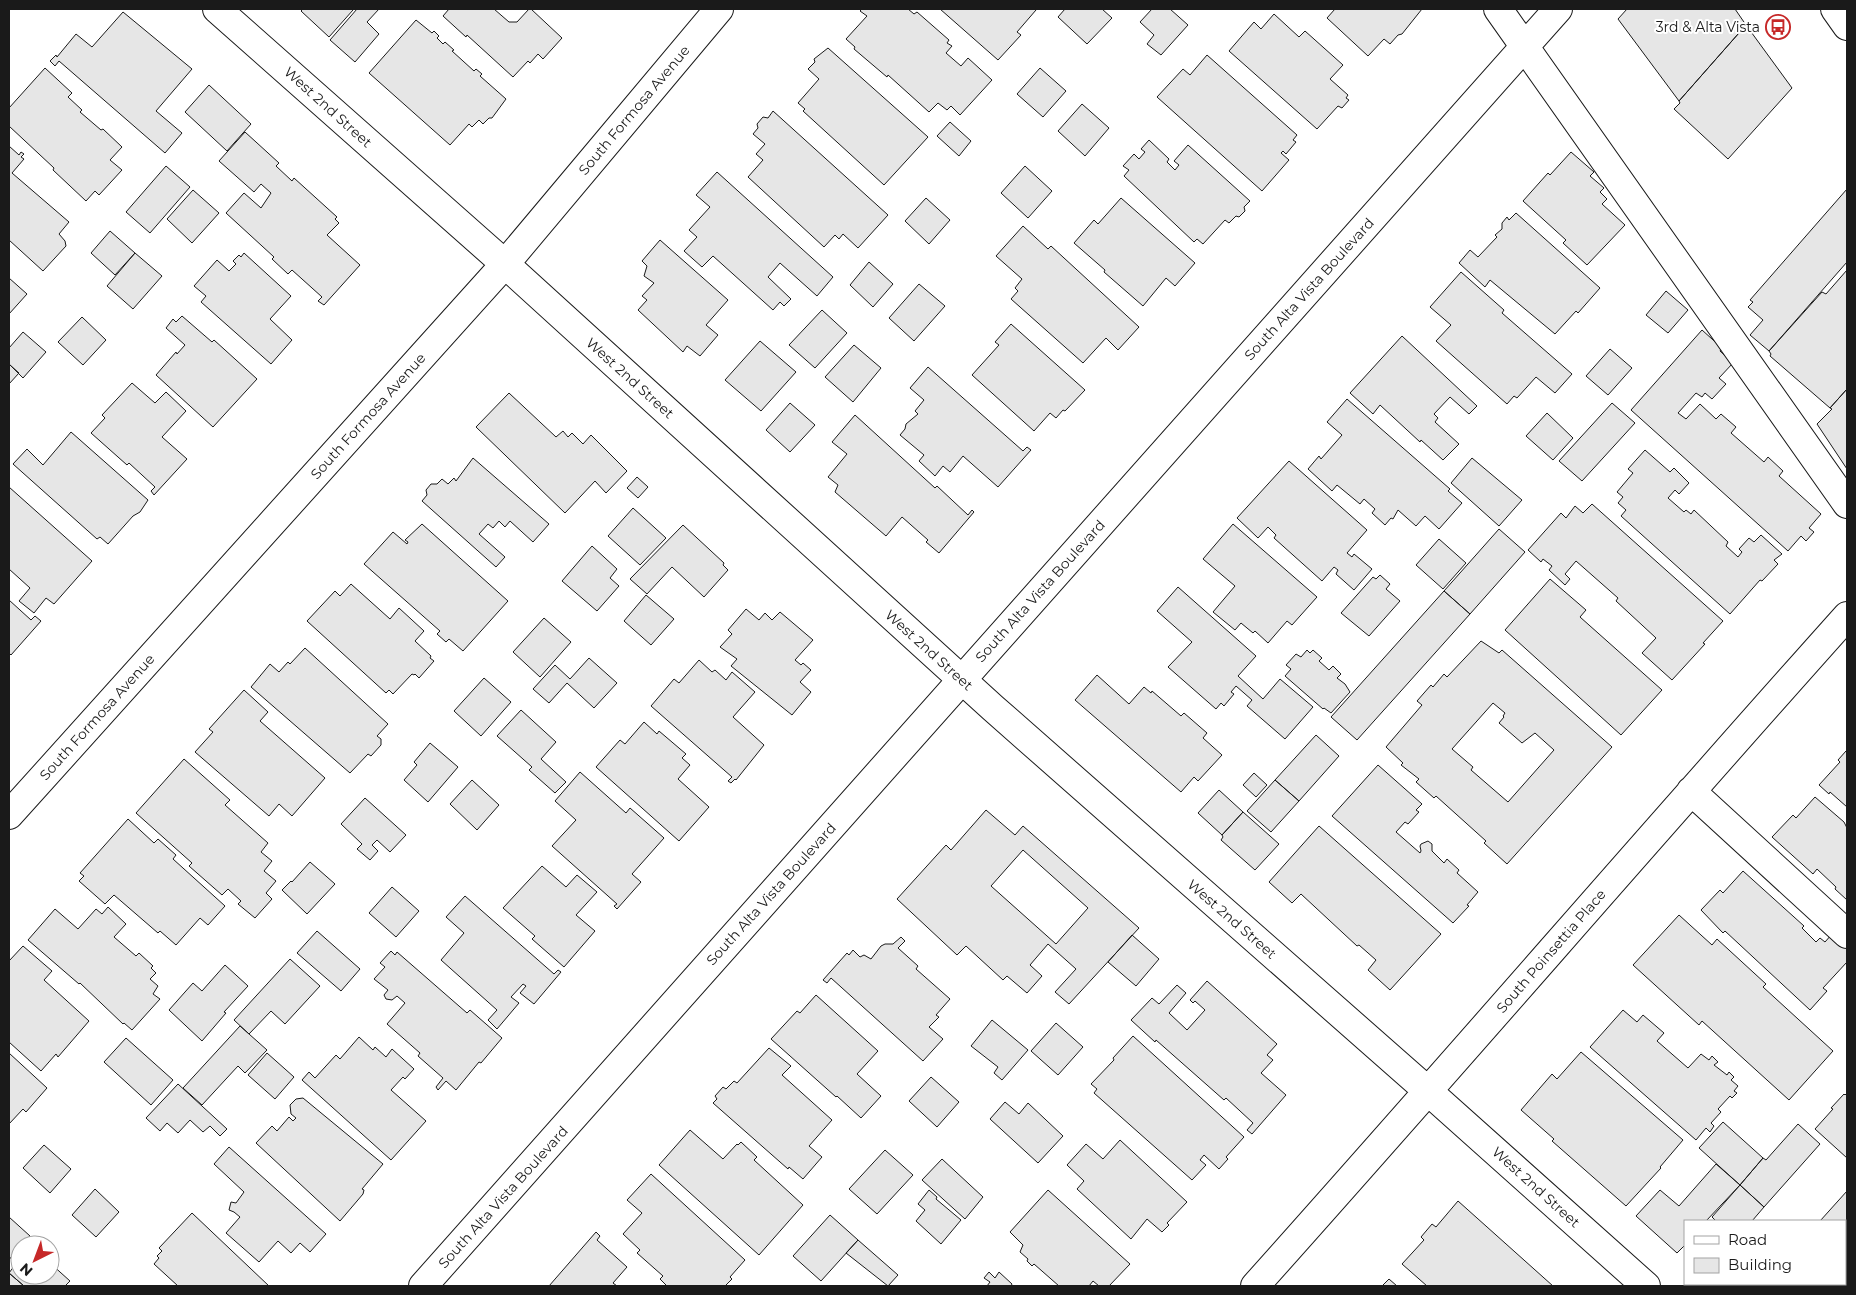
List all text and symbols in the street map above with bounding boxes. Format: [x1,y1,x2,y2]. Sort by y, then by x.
bus stop icon: 3rd & Alta Vista [1765,14,1791,40]
place label: 3rd & Alta Vista [1656,18,1760,36]
street label: South Formosa Avenue [574,41,694,179]
street label: West 2nd Street [280,63,376,151]
street label: South Alta Vista Boulevard [1240,214,1378,364]
street label: West 2nd Street [582,334,678,422]
street label: South Formosa Avenue [307,349,429,483]
street label: South Alta Vista Boulevard [971,516,1109,666]
street label: West 2nd Street [881,606,977,694]
street label: South Formosa Avenue [36,650,158,784]
street label: South Alta Vista Boulevard [702,819,840,969]
street label: West 2nd Street [1184,875,1281,963]
street label: South Poinsettia Place [1492,885,1610,1017]
street label: South Alta Vista Boulevard [434,1122,572,1272]
street label: West 2nd Street [1488,1143,1584,1231]
legend [1684,1220,1846,1285]
text: Road [1728,1230,1767,1249]
north arrow [10,1235,60,1285]
text: Building [1728,1255,1792,1274]
text: N [16,1259,37,1280]

